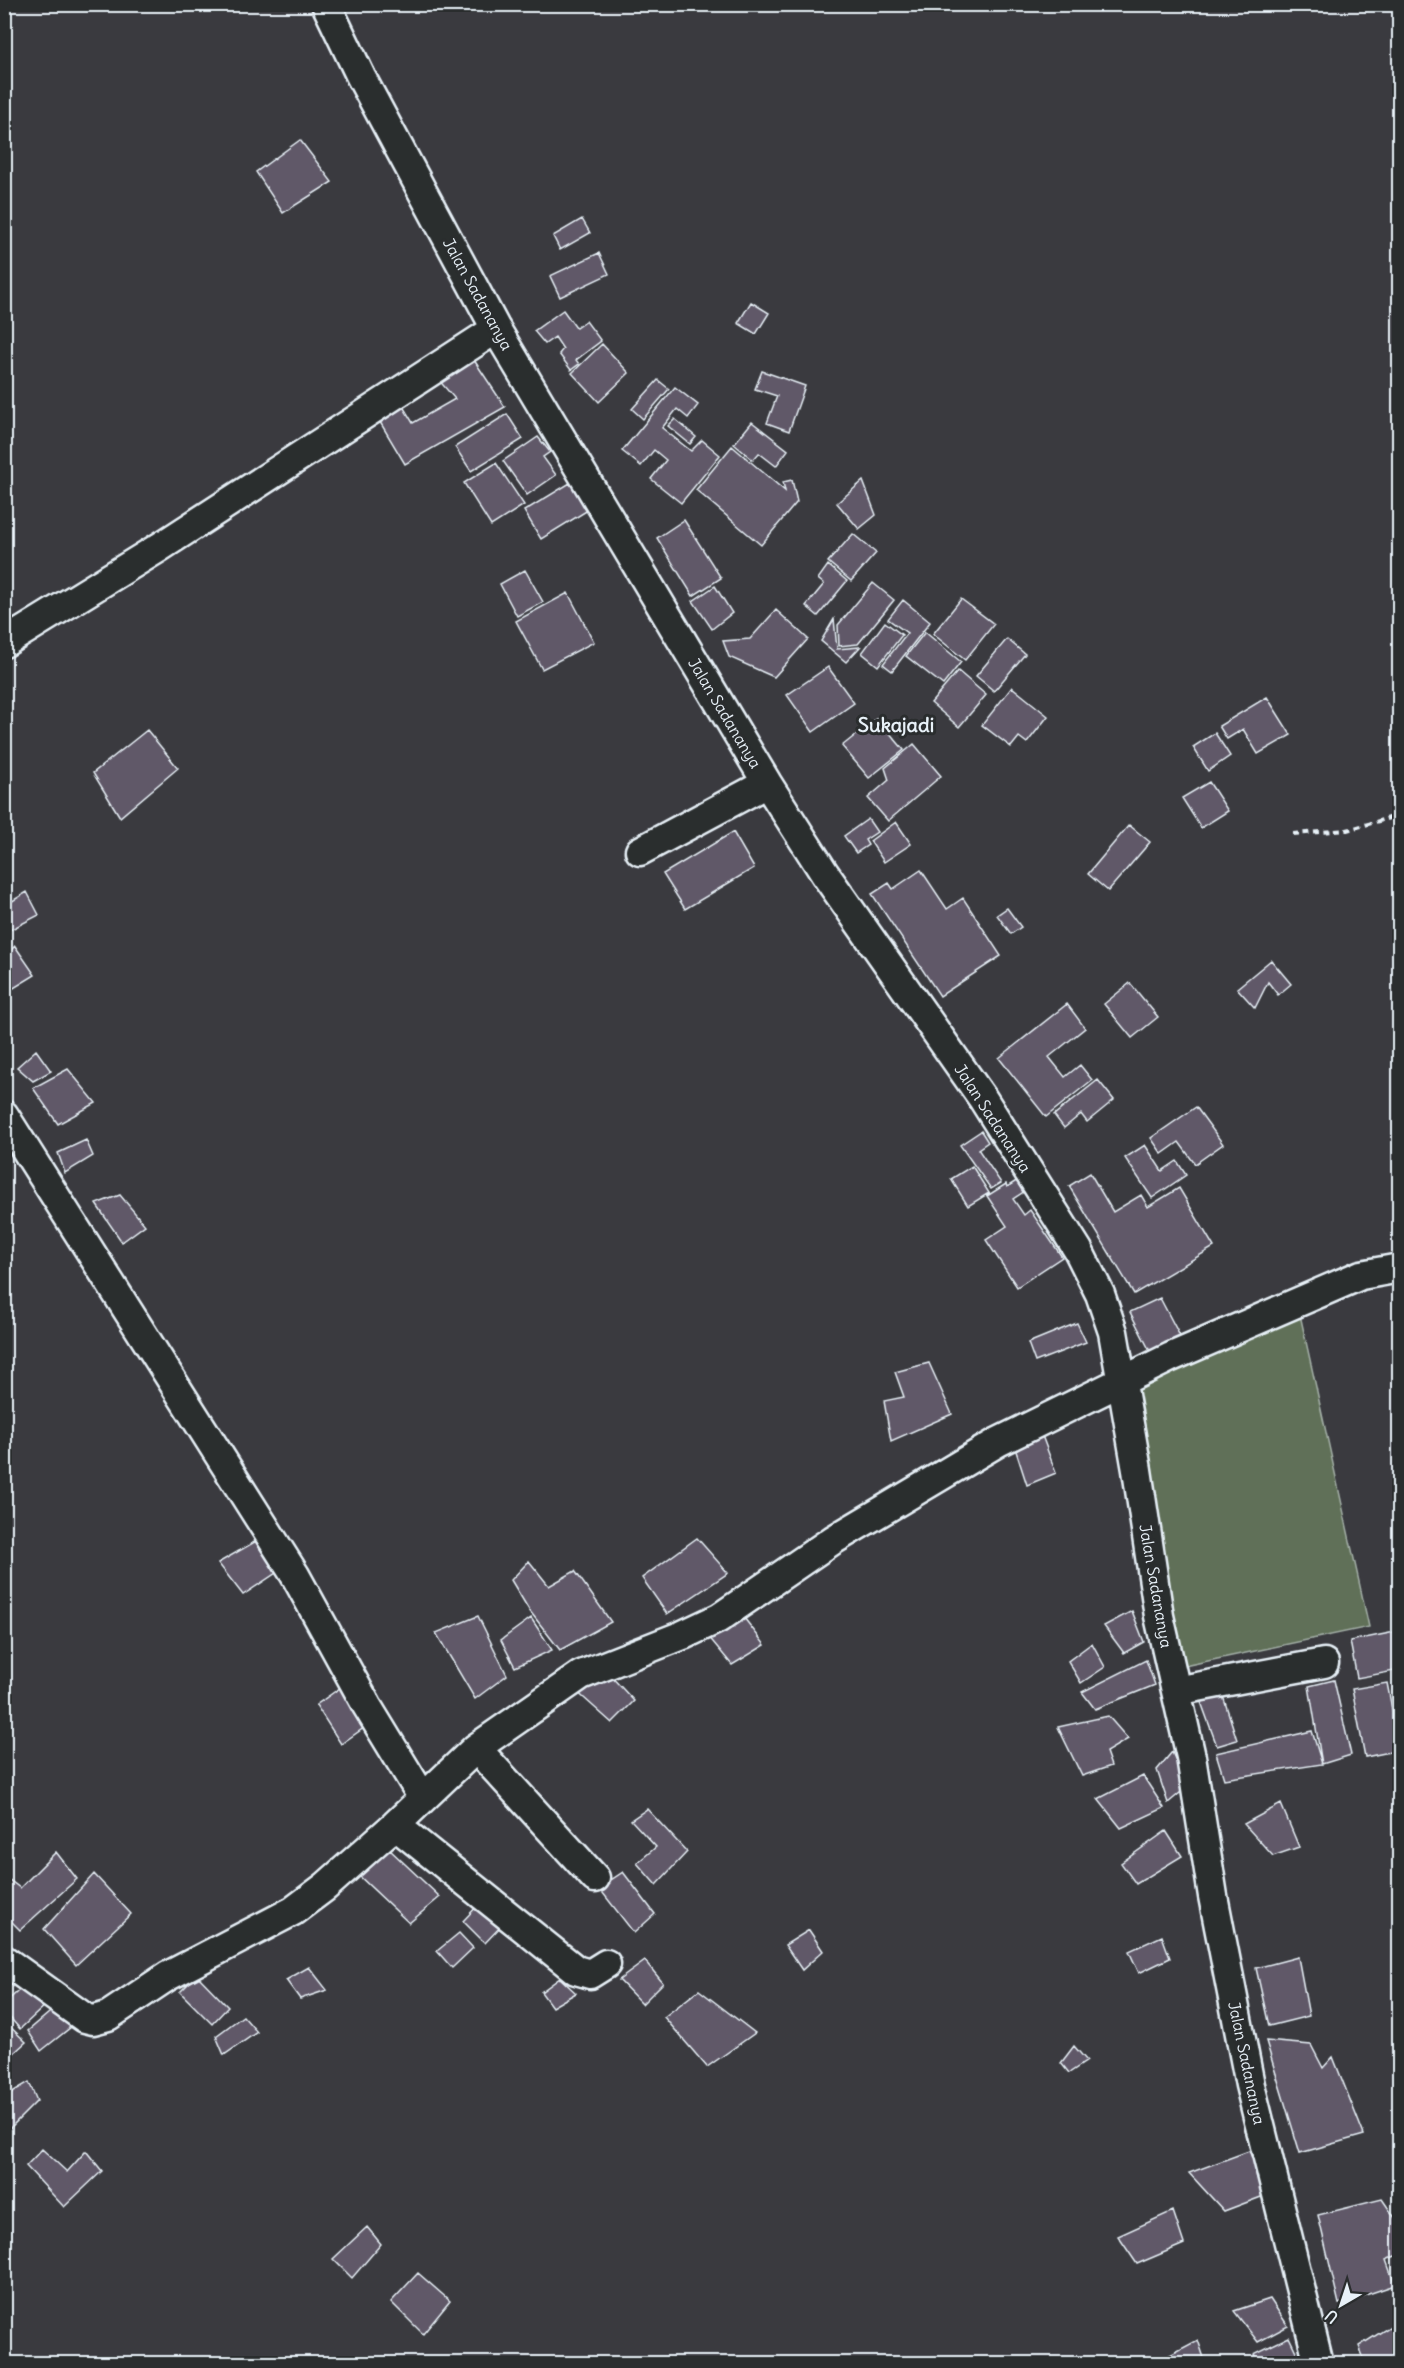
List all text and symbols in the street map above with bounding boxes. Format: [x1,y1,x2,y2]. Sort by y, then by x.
street label: Jalan Sadananya [439,234,517,354]
street label: Jalan Sadananya [684,654,766,772]
district label: Sukajadi [858,712,934,737]
street label: Jalan Sadananya [950,1060,1036,1176]
street label: Jalan Sadananya [1135,1523,1177,1649]
street label: Jalan Sadananya [1224,2000,1270,2126]
north arrow [1311,2275,1371,2335]
text: U [1321,2305,1342,2328]

